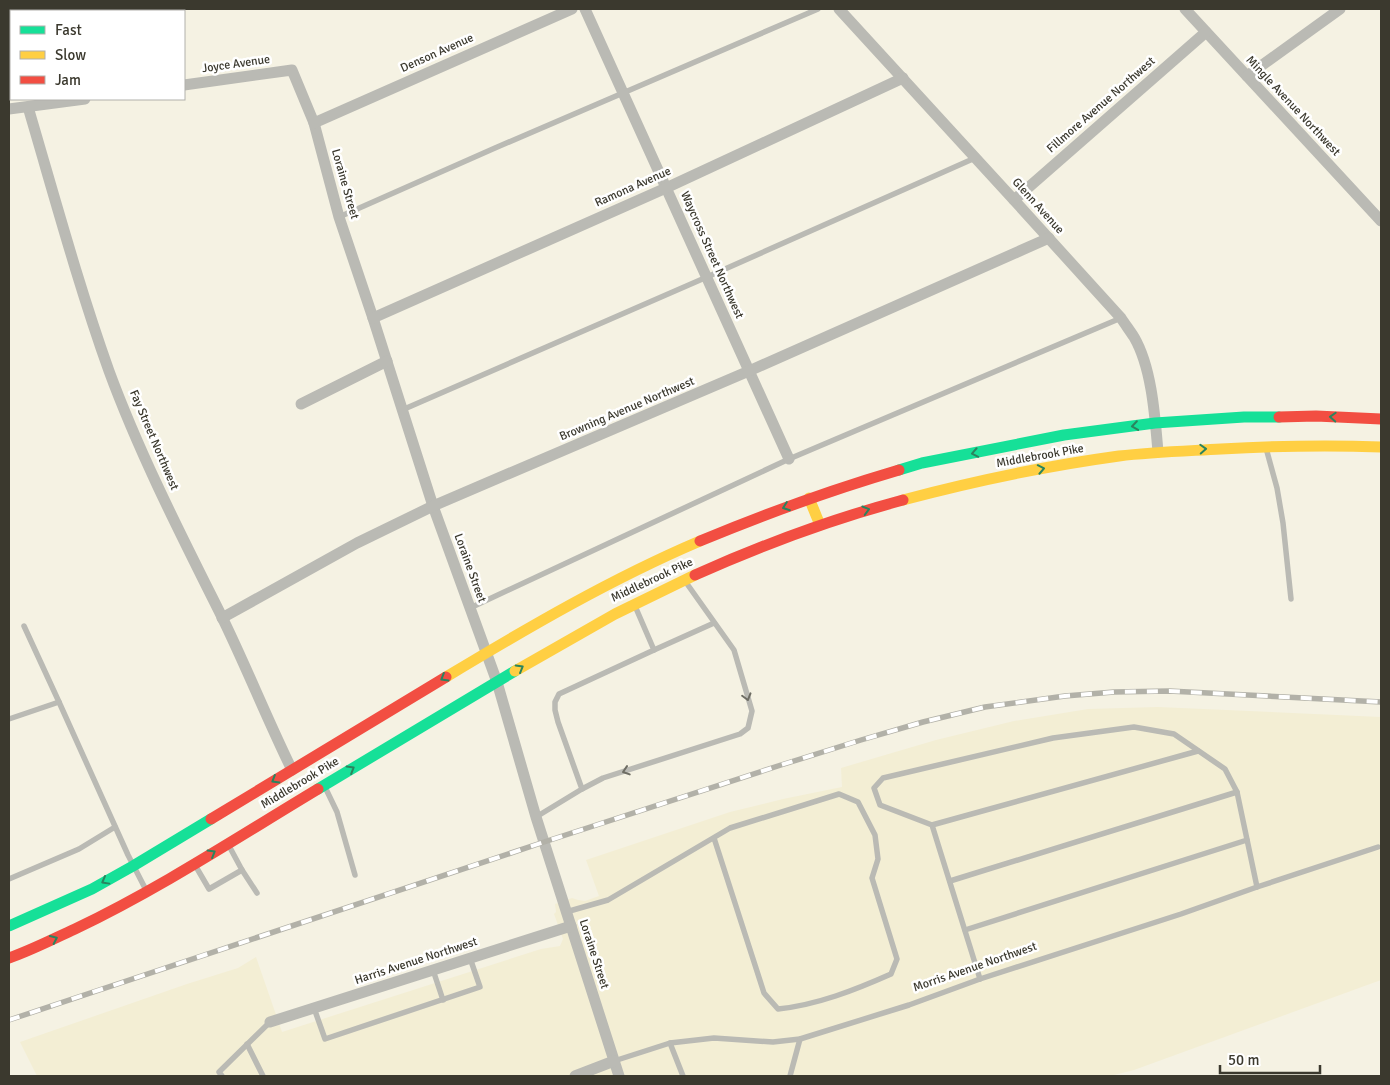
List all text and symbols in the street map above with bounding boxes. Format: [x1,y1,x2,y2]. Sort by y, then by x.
legend [10,10,185,100]
text: Fast [55,21,82,39]
street label: Denson Avenue [398,30,476,76]
text: Slow [55,46,86,64]
street label: Joyce Avenue [201,52,271,76]
street label: Mingle Avenue Northwest [1243,53,1343,159]
street label: Fillmore Avenue Northwest [1044,54,1158,156]
text: Jam [55,71,81,89]
street label: Loraine Street [328,147,362,221]
street label: Ramona Avenue [593,164,673,210]
street label: Glenn Avenue [1009,175,1067,237]
street label: Waycross Street Northwest [677,189,747,321]
street label: Browning Avenue Northwest [557,374,697,444]
street label: Fay Street Northwest [126,388,182,492]
one-way arrow [1328,411,1336,422]
one-way arrow [1131,420,1140,430]
street label: Middlebrook Pike [995,441,1085,471]
one-way arrow [1199,444,1207,455]
one-way arrow [971,447,980,457]
one-way arrow [1037,464,1046,474]
one-way arrow [782,501,791,511]
one-way arrow [862,506,870,516]
street label: Loraine Street [451,531,489,605]
street label: Middlebrook Pike [609,554,695,606]
one-way arrow [515,664,524,674]
one-way arrow [441,672,450,682]
one-way arrow [742,692,752,700]
street label: Middlebrook Pike [258,754,342,812]
one-way arrow [345,765,354,775]
one-way arrow [622,765,631,775]
one-way arrow [271,774,280,784]
one-way arrow [206,850,215,859]
one-way arrow [102,875,111,885]
street label: Loraine Street [576,917,612,991]
one-way arrow [49,934,58,945]
street label: Harris Avenue Northwest [353,934,479,988]
street label: Morris Avenue Northwest [911,939,1039,995]
scale bar [1220,1042,1320,1074]
text: 50 m [1228,1051,1259,1069]

